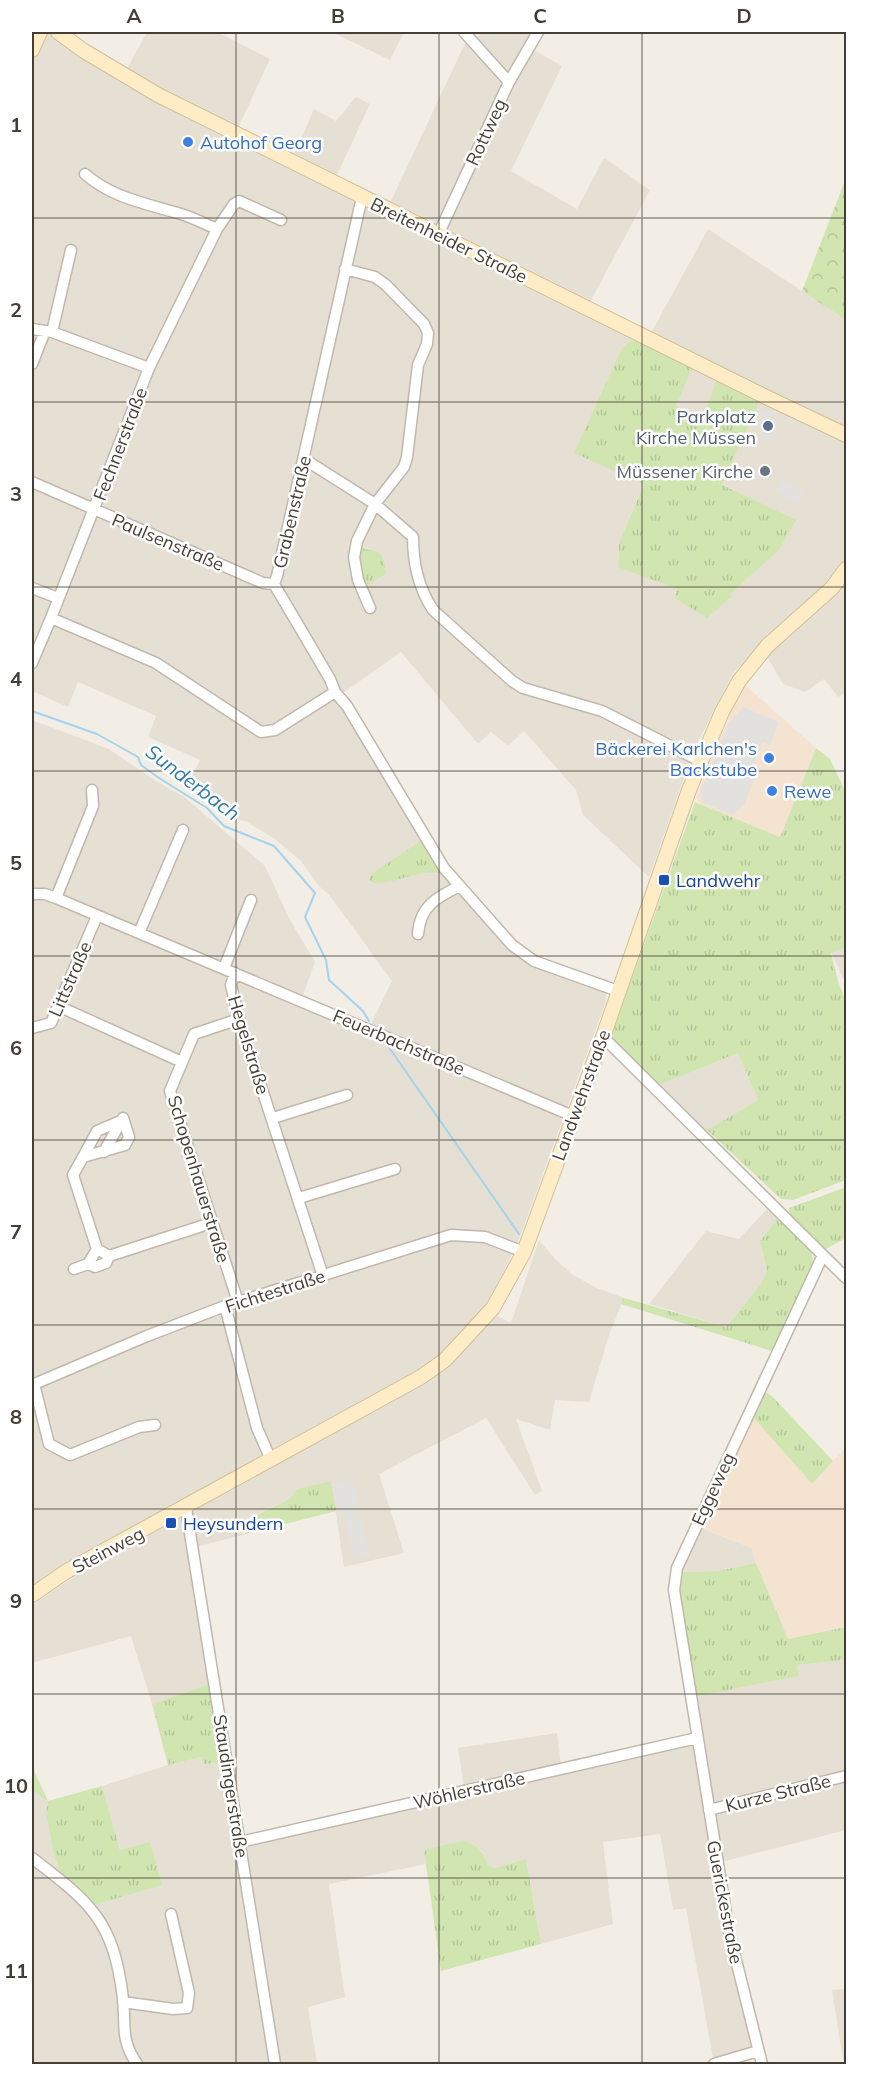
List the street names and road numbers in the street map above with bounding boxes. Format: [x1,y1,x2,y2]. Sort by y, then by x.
street label: Rottweg [461,95,511,169]
street label: Breitenheider Straße [367,192,531,288]
street label: Fechnerstraße [88,384,152,504]
street label: Grabenstraße [268,453,316,571]
street label: Paulsenstraße [108,508,228,576]
street label: Littstraße [43,938,97,1020]
street label: Hegelstraße [223,993,275,1097]
street label: Feuerbachstraße [330,1004,468,1080]
street label: Landwehrstraße [547,1026,615,1164]
street label: Schopenhauerstraße [163,1093,235,1265]
street label: Fichtestraße [222,1264,328,1318]
street label: Eggeweg [686,1449,740,1529]
street label: Steinweg [68,1522,148,1578]
street label: Staudingerstraße [208,1713,254,1859]
street label: Wöhlerstraße [411,1766,527,1814]
street label: Kurze Straße [723,1769,833,1817]
street label: Guerickestraße [702,1838,748,1966]

